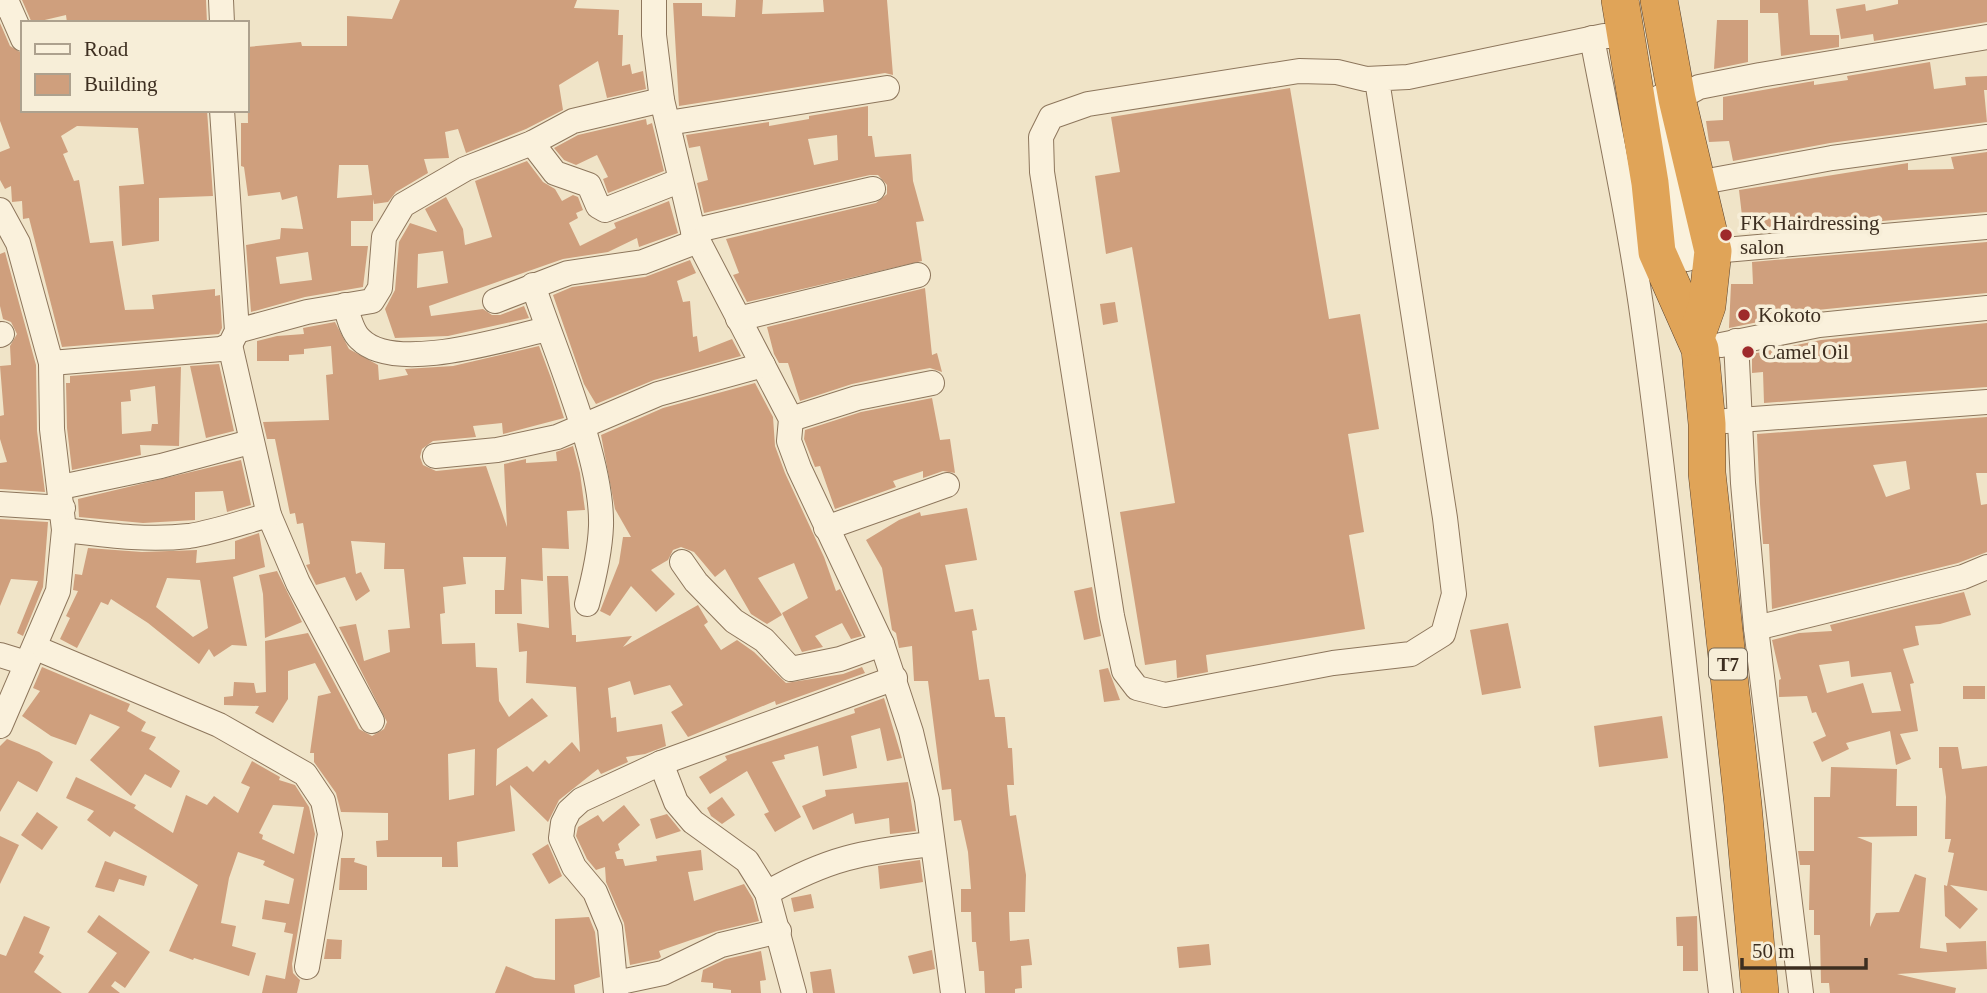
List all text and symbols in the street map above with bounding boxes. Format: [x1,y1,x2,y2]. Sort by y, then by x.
legend [21,21,248,112]
text: Road [84,37,129,61]
text: Building [84,72,158,96]
place label: FK Hairdressing salon [1740,211,1880,259]
marker: FK Hairdressing salon [1718,227,1734,243]
place label: Kokoto [1758,303,1821,327]
marker: Kokoto [1736,307,1752,323]
place label: Camel Oil [1762,340,1849,364]
marker: Camel Oil [1740,344,1756,360]
road number: T7 [1709,649,1747,680]
scale bar [1742,926,1866,970]
text: 50 m [1752,939,1795,963]

